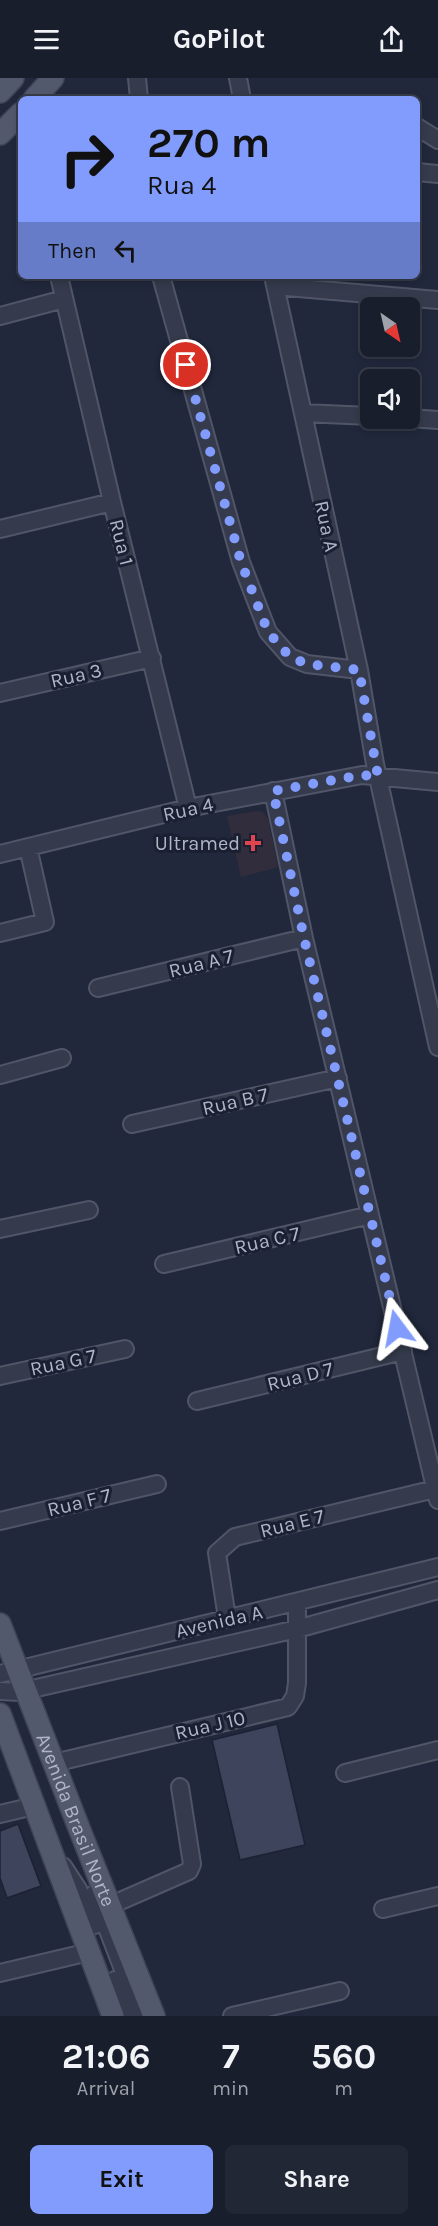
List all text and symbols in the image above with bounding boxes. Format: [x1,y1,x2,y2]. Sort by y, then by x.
icon: menu [30,23,63,56]
text: GoPilot [173,23,265,55]
icon: share [375,23,408,56]
text: 270 m [147,118,270,168]
icon: right [48,120,126,198]
text: Rua 4 [147,169,216,201]
icon: left [109,234,142,267]
text: Then [48,238,97,264]
north arrow [360,297,420,357]
map controls [360,297,420,429]
pin [160,339,211,390]
icon: arrive [169,348,202,381]
button: sound [360,369,420,429]
street label: Rua A [310,498,343,554]
street label: Rua 1 [105,517,138,568]
street label: Rua 3 [48,658,104,693]
street label: Rua 4 [161,793,216,826]
place label: Ultramed [155,832,240,855]
marker: Ultramed [244,834,262,852]
street label: Rua A 7 [166,944,236,983]
street label: Rua B 7 [200,1083,271,1120]
street label: Rua C 7 [232,1222,303,1259]
position arrow [365,1296,429,1360]
street label: Rua G 7 [28,1344,99,1381]
street label: Rua D 7 [265,1357,336,1396]
street label: Rua F 7 [45,1483,114,1521]
street label: Rua E 7 [258,1504,327,1543]
street label: Avenida A [173,1600,265,1643]
street label: Rua J 10 [173,1706,247,1745]
street label: Avenida Brasil Norte [31,1730,120,1910]
text: 21:06 [62,2035,151,2077]
text: 7 [222,2035,240,2077]
text: 560 [311,2035,376,2077]
text: Arrival [77,2077,135,2100]
text: min [212,2077,249,2100]
text: m [334,2077,353,2100]
button: Exit [30,2145,213,2214]
button: Share [225,2145,408,2214]

